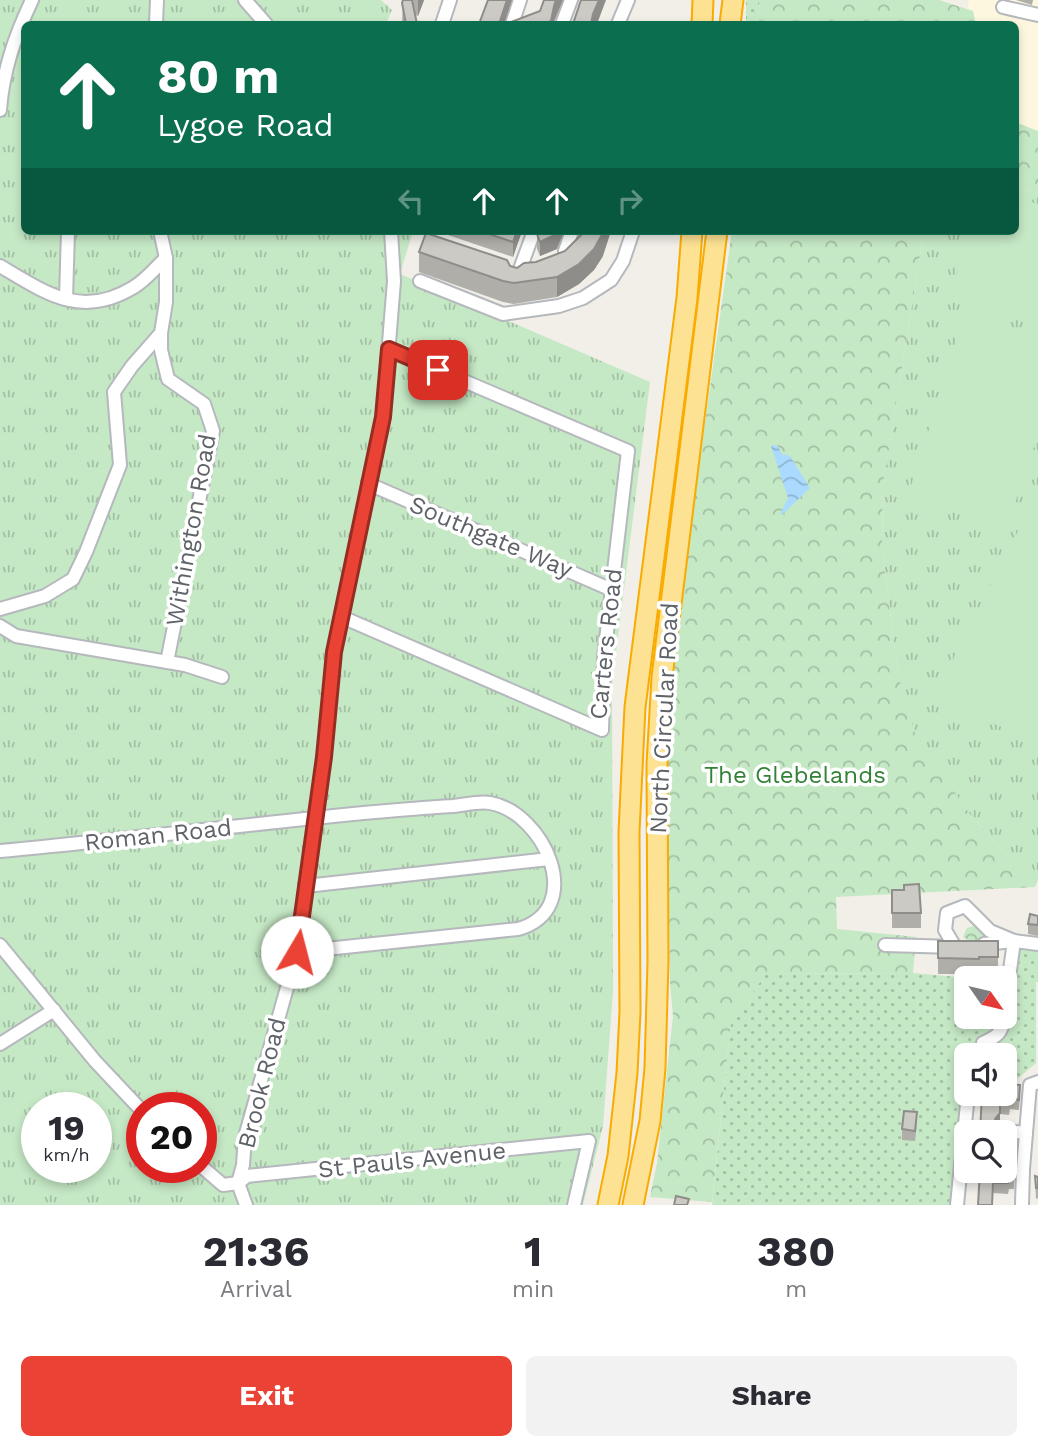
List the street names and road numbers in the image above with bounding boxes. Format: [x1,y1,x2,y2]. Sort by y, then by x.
street label: Withington Road [160,432,222,628]
street label: Southgate Way [405,490,577,584]
street label: Carters Road [584,567,628,721]
street label: North Circular Road [644,602,684,834]
street label: Roman Road [83,813,233,857]
street label: Brook Road [232,1015,292,1151]
street label: St Pauls Avenue [317,1136,507,1184]

